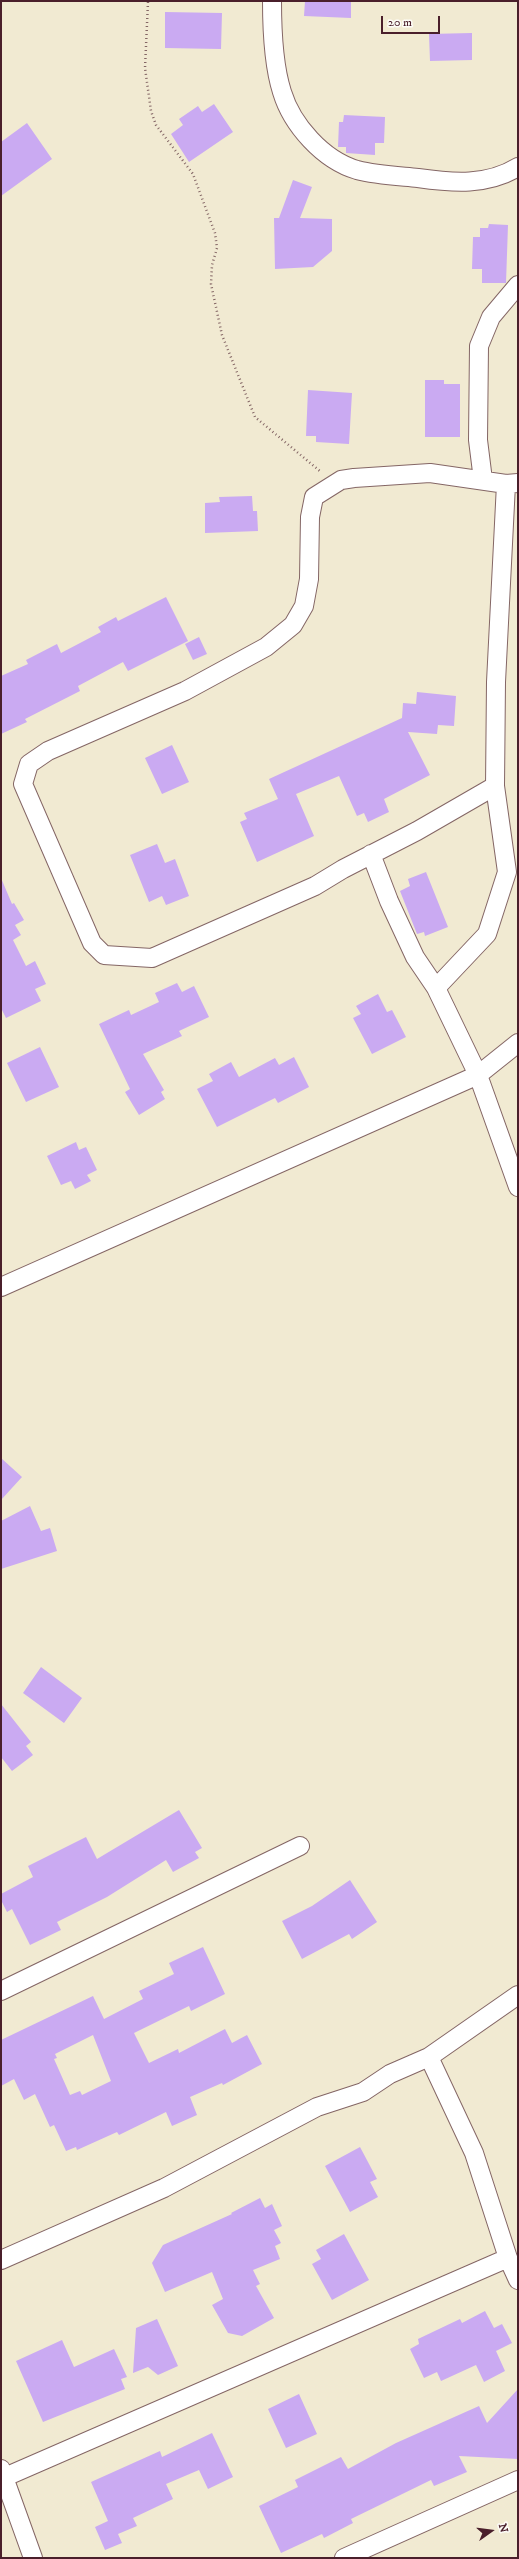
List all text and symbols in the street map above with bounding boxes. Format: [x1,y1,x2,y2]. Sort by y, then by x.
scale bar [383,8,442,34]
text: 20 m [388,15,412,30]
north arrow [471,2511,511,2551]
text: N [495,2522,511,2534]

